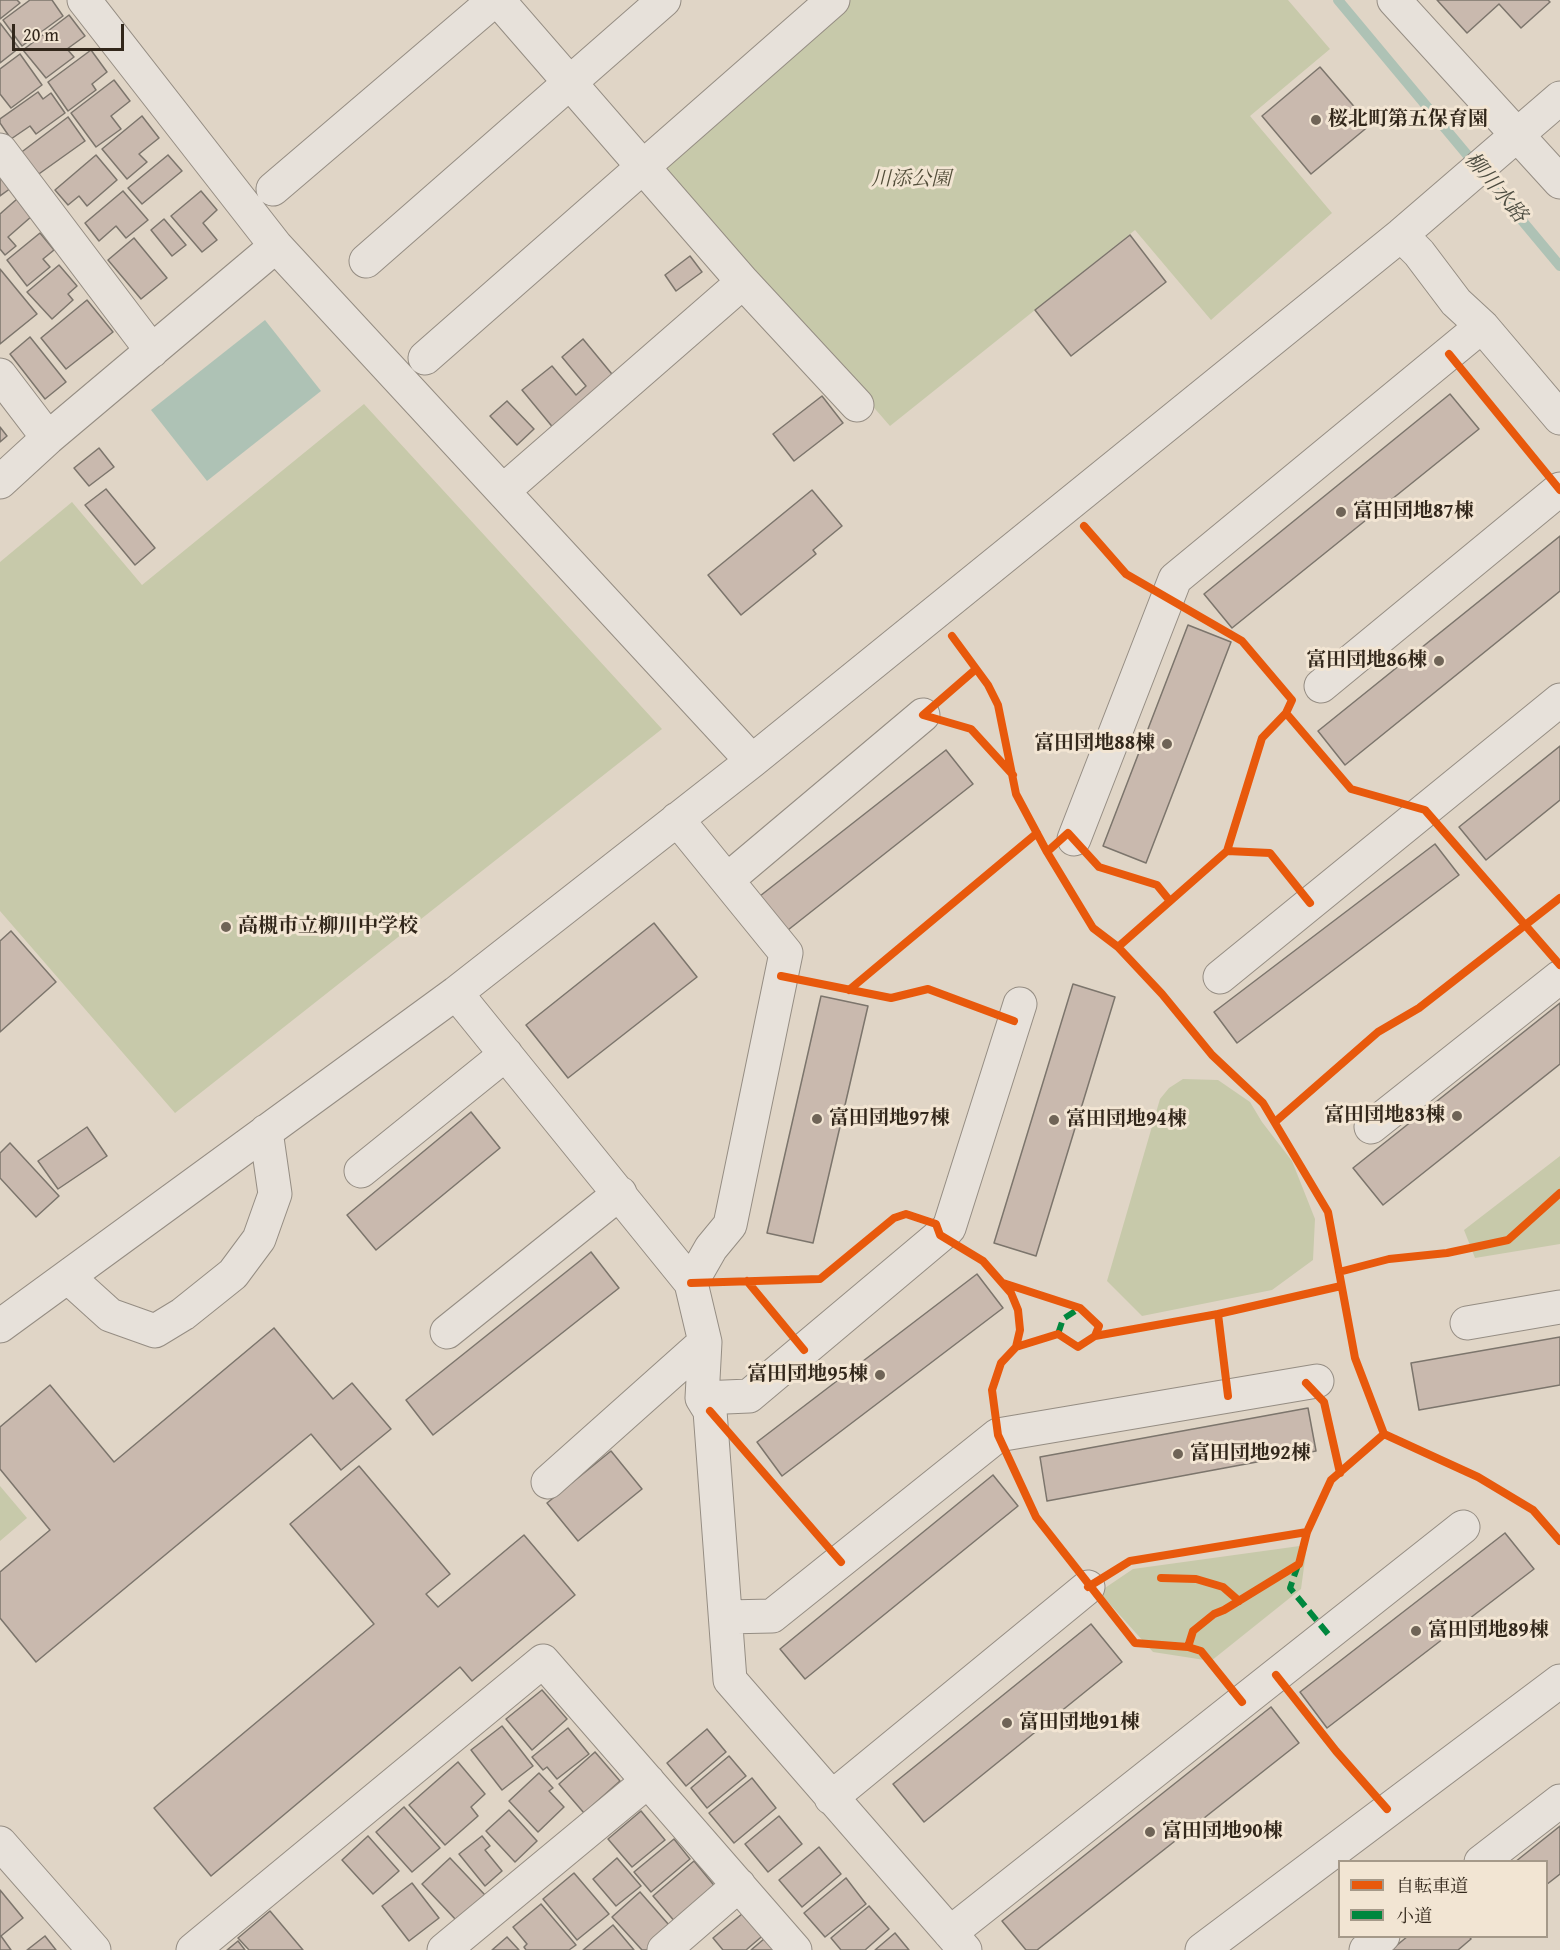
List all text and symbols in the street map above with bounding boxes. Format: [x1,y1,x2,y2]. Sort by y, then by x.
scale bar [15,12,128,50]
text: 20 m [23,21,59,48]
place label: 桜北町第五保育園 [1328,108,1488,132]
marker: 桜北町第五保育園 [1309,113,1323,127]
water label: 柳川水路 [1458,148,1532,228]
park label: 川添公園 [871,168,951,192]
place label: 富田団地87棟 [1353,500,1474,524]
marker: 富田団地87棟 [1334,505,1348,519]
place label: 富田団地86棟 [1306,649,1427,673]
marker: 富田団地86棟 [1432,654,1446,668]
place label: 富田団地88棟 [1034,732,1155,756]
marker: 富田団地88棟 [1160,737,1174,751]
place label: 高槻市立柳川中学校 [238,915,418,939]
marker: 高槻市立柳川中学校 [219,920,233,934]
place label: 富田団地83棟 [1324,1104,1445,1128]
place label: 富田団地97棟 [829,1107,950,1131]
place label: 富田団地94棟 [1066,1108,1187,1132]
marker: 富田団地83棟 [1450,1109,1464,1123]
marker: 富田団地97棟 [810,1112,824,1126]
marker: 富田団地94棟 [1047,1113,1061,1127]
place label: 富田団地95棟 [747,1363,868,1387]
marker: 富田団地95棟 [873,1368,887,1382]
place label: 富田団地92棟 [1190,1442,1311,1466]
marker: 富田団地92棟 [1171,1447,1185,1461]
place label: 富田団地89棟 [1428,1619,1549,1643]
marker: 富田団地89棟 [1409,1624,1423,1638]
place label: 富田団地91棟 [1019,1711,1140,1735]
marker: 富田団地91棟 [1000,1716,1014,1730]
place label: 富田団地90棟 [1162,1820,1283,1844]
marker: 富田団地90棟 [1143,1825,1157,1839]
legend [1338,1860,1548,1938]
text: 自転車道 [1396,1872,1468,1899]
text: 小道 [1396,1902,1432,1929]

